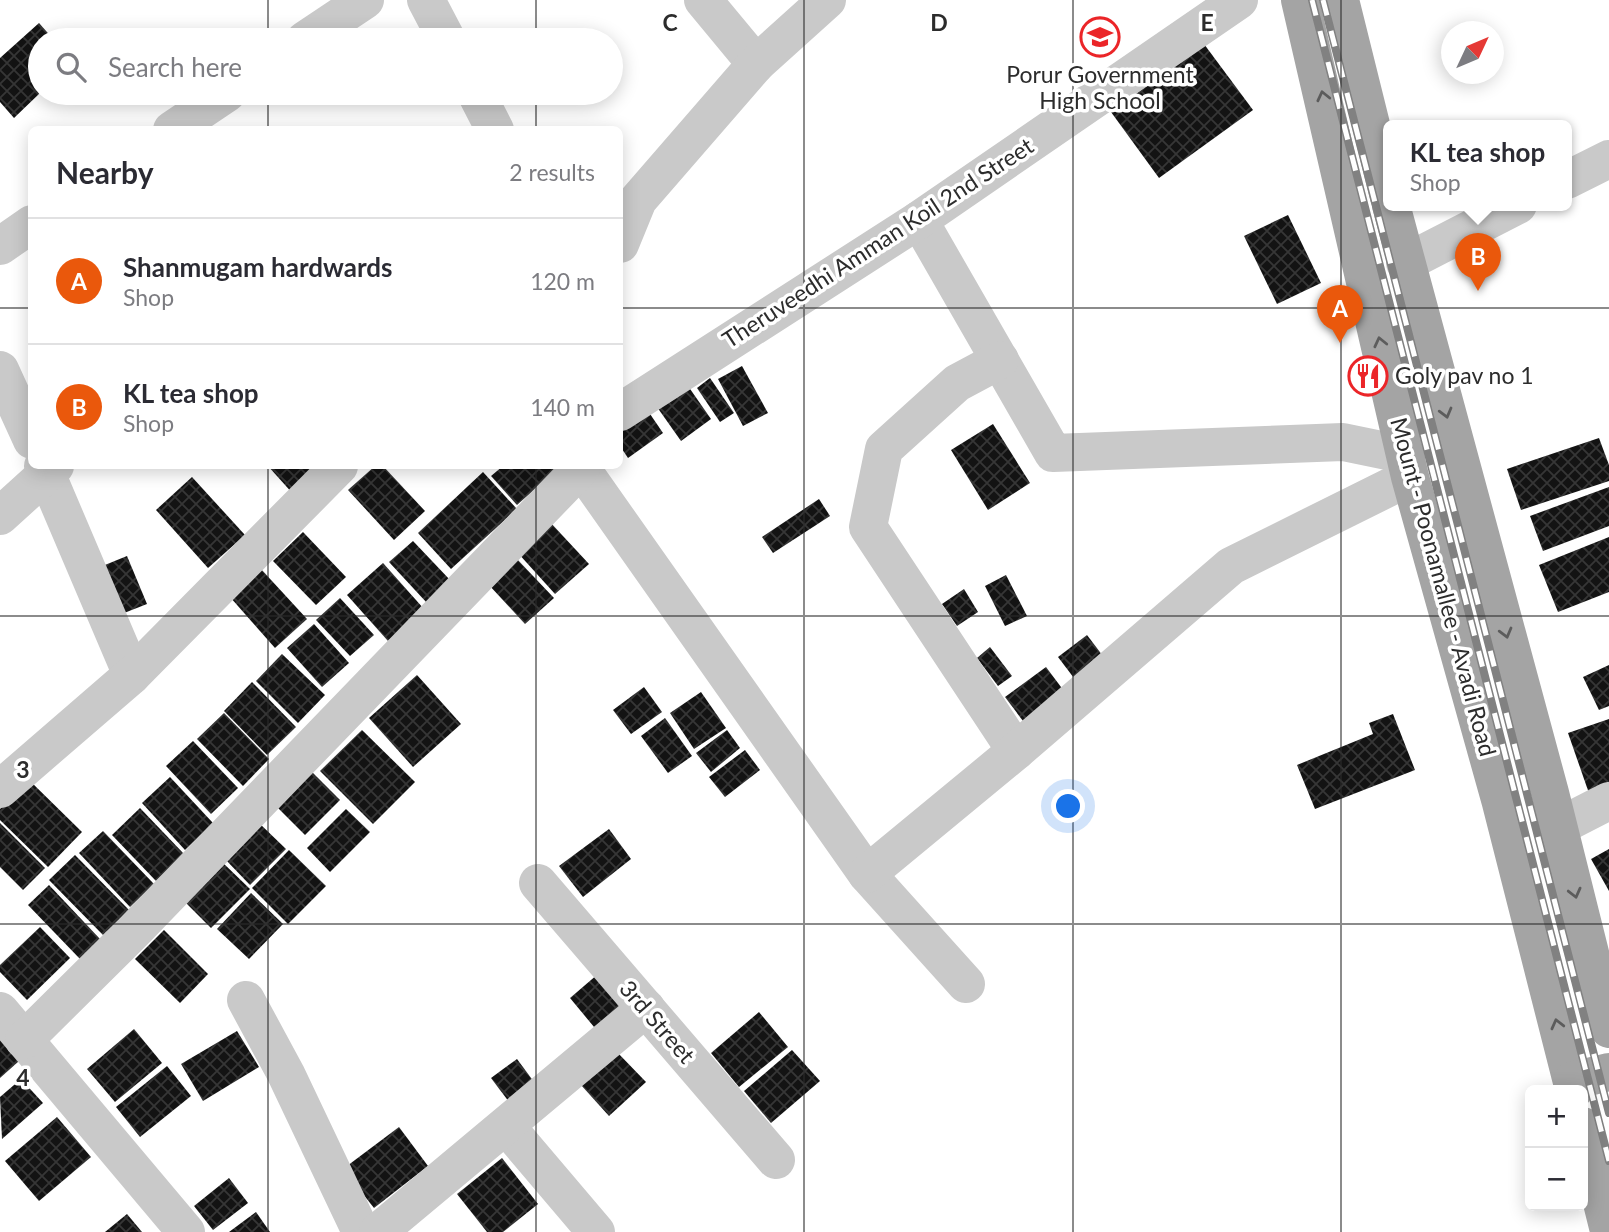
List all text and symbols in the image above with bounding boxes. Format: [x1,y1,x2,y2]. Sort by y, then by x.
text: C [662,8,678,36]
text: D [930,8,948,36]
text: E [1200,8,1214,36]
school or university icon: Porur Government High School [1079,16,1121,58]
north arrow [1441,21,1504,84]
search box [28,28,623,105]
icon: search [52,48,90,86]
text: Search here [108,51,242,83]
place label: Porur Government High School [1006,60,1194,114]
one-way arrow [1316,90,1331,102]
popup [1383,120,1572,211]
street label: Theruveedhi Amman Koil 2nd Street [717,131,1039,353]
text: KL tea shop [1410,136,1545,168]
text: Nearby [56,154,154,190]
text: 2 results [509,158,595,186]
text: Shop [1410,168,1461,196]
pin: B [1455,233,1501,291]
text: Shanmugam hardwards [123,251,392,283]
text: A [71,267,87,295]
text: 120 m [530,267,595,295]
text: Shop [123,283,174,311]
pin: A [1317,285,1363,343]
one-way arrow [1374,336,1388,348]
restaurant icon: Goly pav no 1 [1347,355,1389,397]
place label: Goly pav no 1 [1395,361,1534,389]
text: KL tea shop [123,377,259,409]
text: B [71,393,87,421]
text: 140 m [530,393,595,421]
one-way arrow [1438,407,1452,419]
text: Shop [123,409,174,437]
street label: Mount - Poonamallee - Avadi Road [1385,414,1503,759]
one-way arrow [1498,627,1512,639]
text: 3 [16,755,30,783]
your location [1051,789,1085,823]
one-way arrow [1567,887,1581,899]
street label: 3rd Street [614,974,702,1069]
one-way arrow [1551,1018,1565,1030]
text: 4 [16,1063,30,1091]
map controls [1525,1085,1588,1211]
button: + [1525,1085,1588,1148]
button: − [1525,1148,1588,1211]

